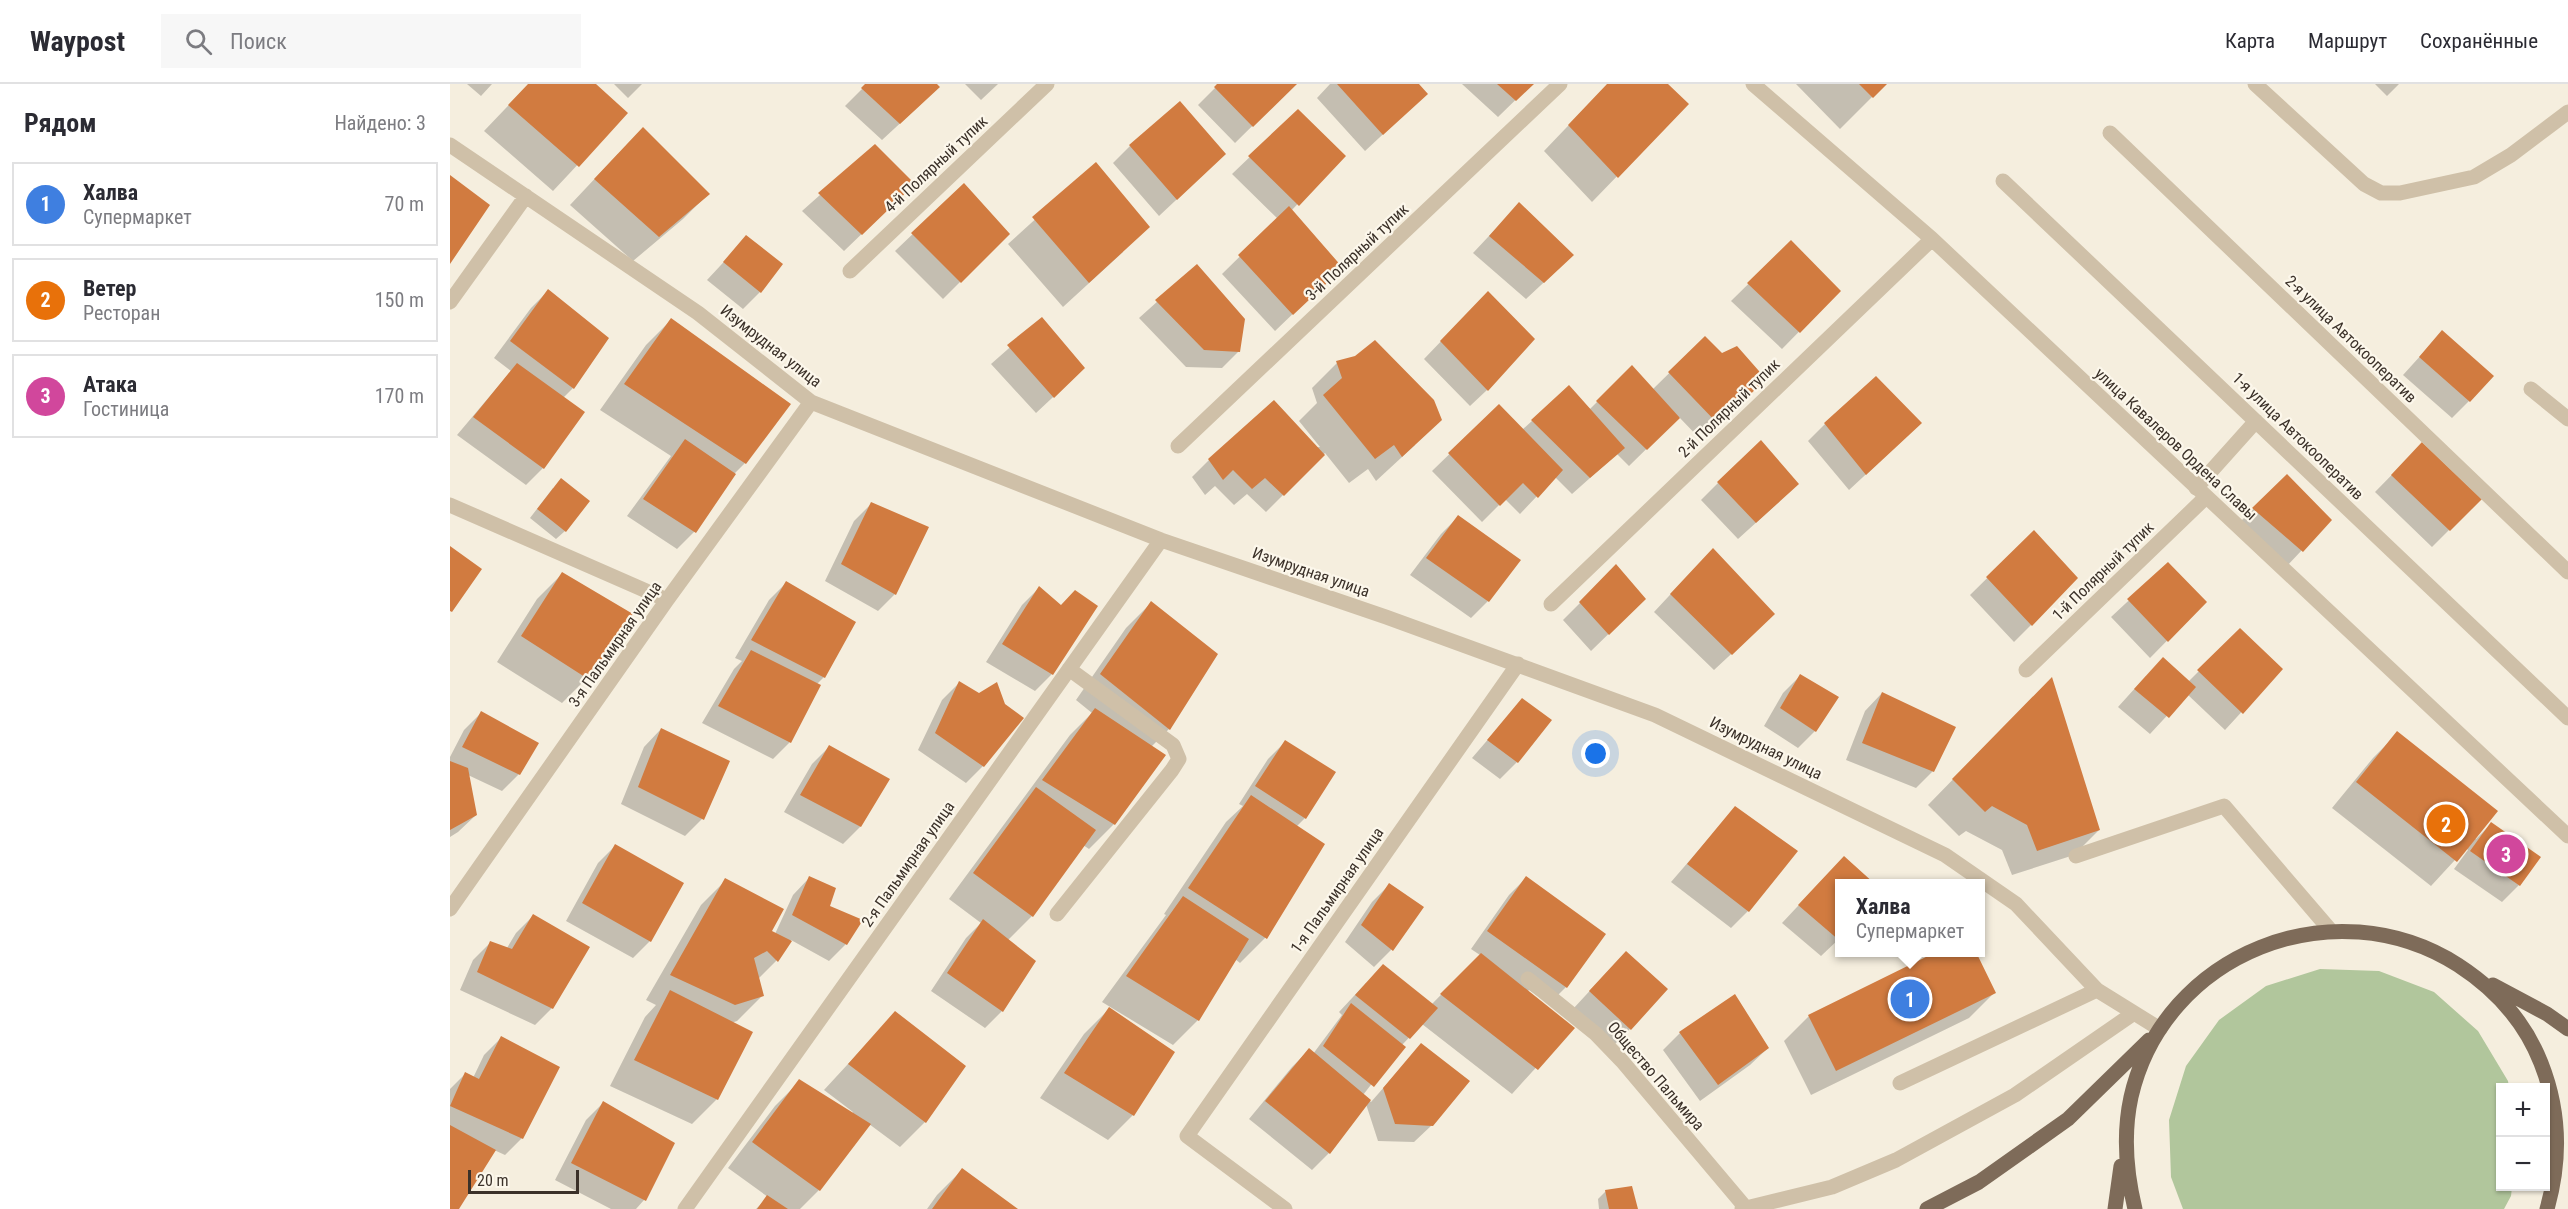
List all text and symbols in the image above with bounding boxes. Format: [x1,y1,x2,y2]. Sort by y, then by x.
search box [161,14,581,68]
text: Waypost [30,25,125,58]
icon: search [182,25,215,58]
text: Поиск [230,29,287,54]
text: Карта [2225,29,2275,53]
text: Маршрут [2308,29,2387,53]
text: Сохранённые [2420,29,2538,53]
text: Рядом [24,108,96,138]
text: Найдено: 3 [334,111,426,135]
street label: 4-й Полярный тупик [881,111,992,217]
text: Халва [83,180,138,205]
text: 1 [40,192,51,216]
text: 70 m [385,192,424,216]
street label: 3-й Полярный тупик [1302,199,1413,305]
text: Супермаркет [83,205,192,229]
street label: 2-я улица Автокооператив [2281,271,2421,407]
text: Ветер [83,276,136,301]
text: 2 [40,288,51,312]
text: 150 m [375,288,424,312]
text: Ресторан [83,301,160,325]
street label: Изумрудная улица [717,301,825,391]
street label: 2-й Полярный тупик [1674,355,1784,461]
street label: улица Кавалеров Ордена Славы [2091,364,2261,524]
street label: 1-я улица Автокооператив [2228,368,2368,504]
text: Атака [83,372,137,397]
text: 3 [40,384,51,408]
text: 170 m [375,384,424,408]
text: Гостиница [83,397,169,421]
street label: 1-й Полярный тупик [2048,518,2158,624]
street label: Изумрудная улица [1250,543,1372,601]
street label: 3-я Пальмирная улица [565,578,665,710]
street label: Изумрудная улица [1707,713,1825,783]
your location [1581,739,1610,768]
street label: 2-я Пальмирная улица [858,798,958,930]
pin: 2 [2426,802,2466,846]
street label: 1-я Пальмирная улица [1287,824,1387,956]
pin: 3 [2486,832,2526,876]
popup [1835,879,1985,957]
text: Халва [1856,894,1911,919]
text: Супермаркет [1856,919,1964,943]
pin: 1 [1890,976,1930,1022]
street label: Общество Пальмира [1604,1018,1708,1134]
map controls [2496,1083,2550,1191]
button: + [2496,1083,2550,1137]
button: − [2496,1137,2550,1191]
scale bar [468,1167,579,1194]
text: 20 m [477,1171,509,1190]

